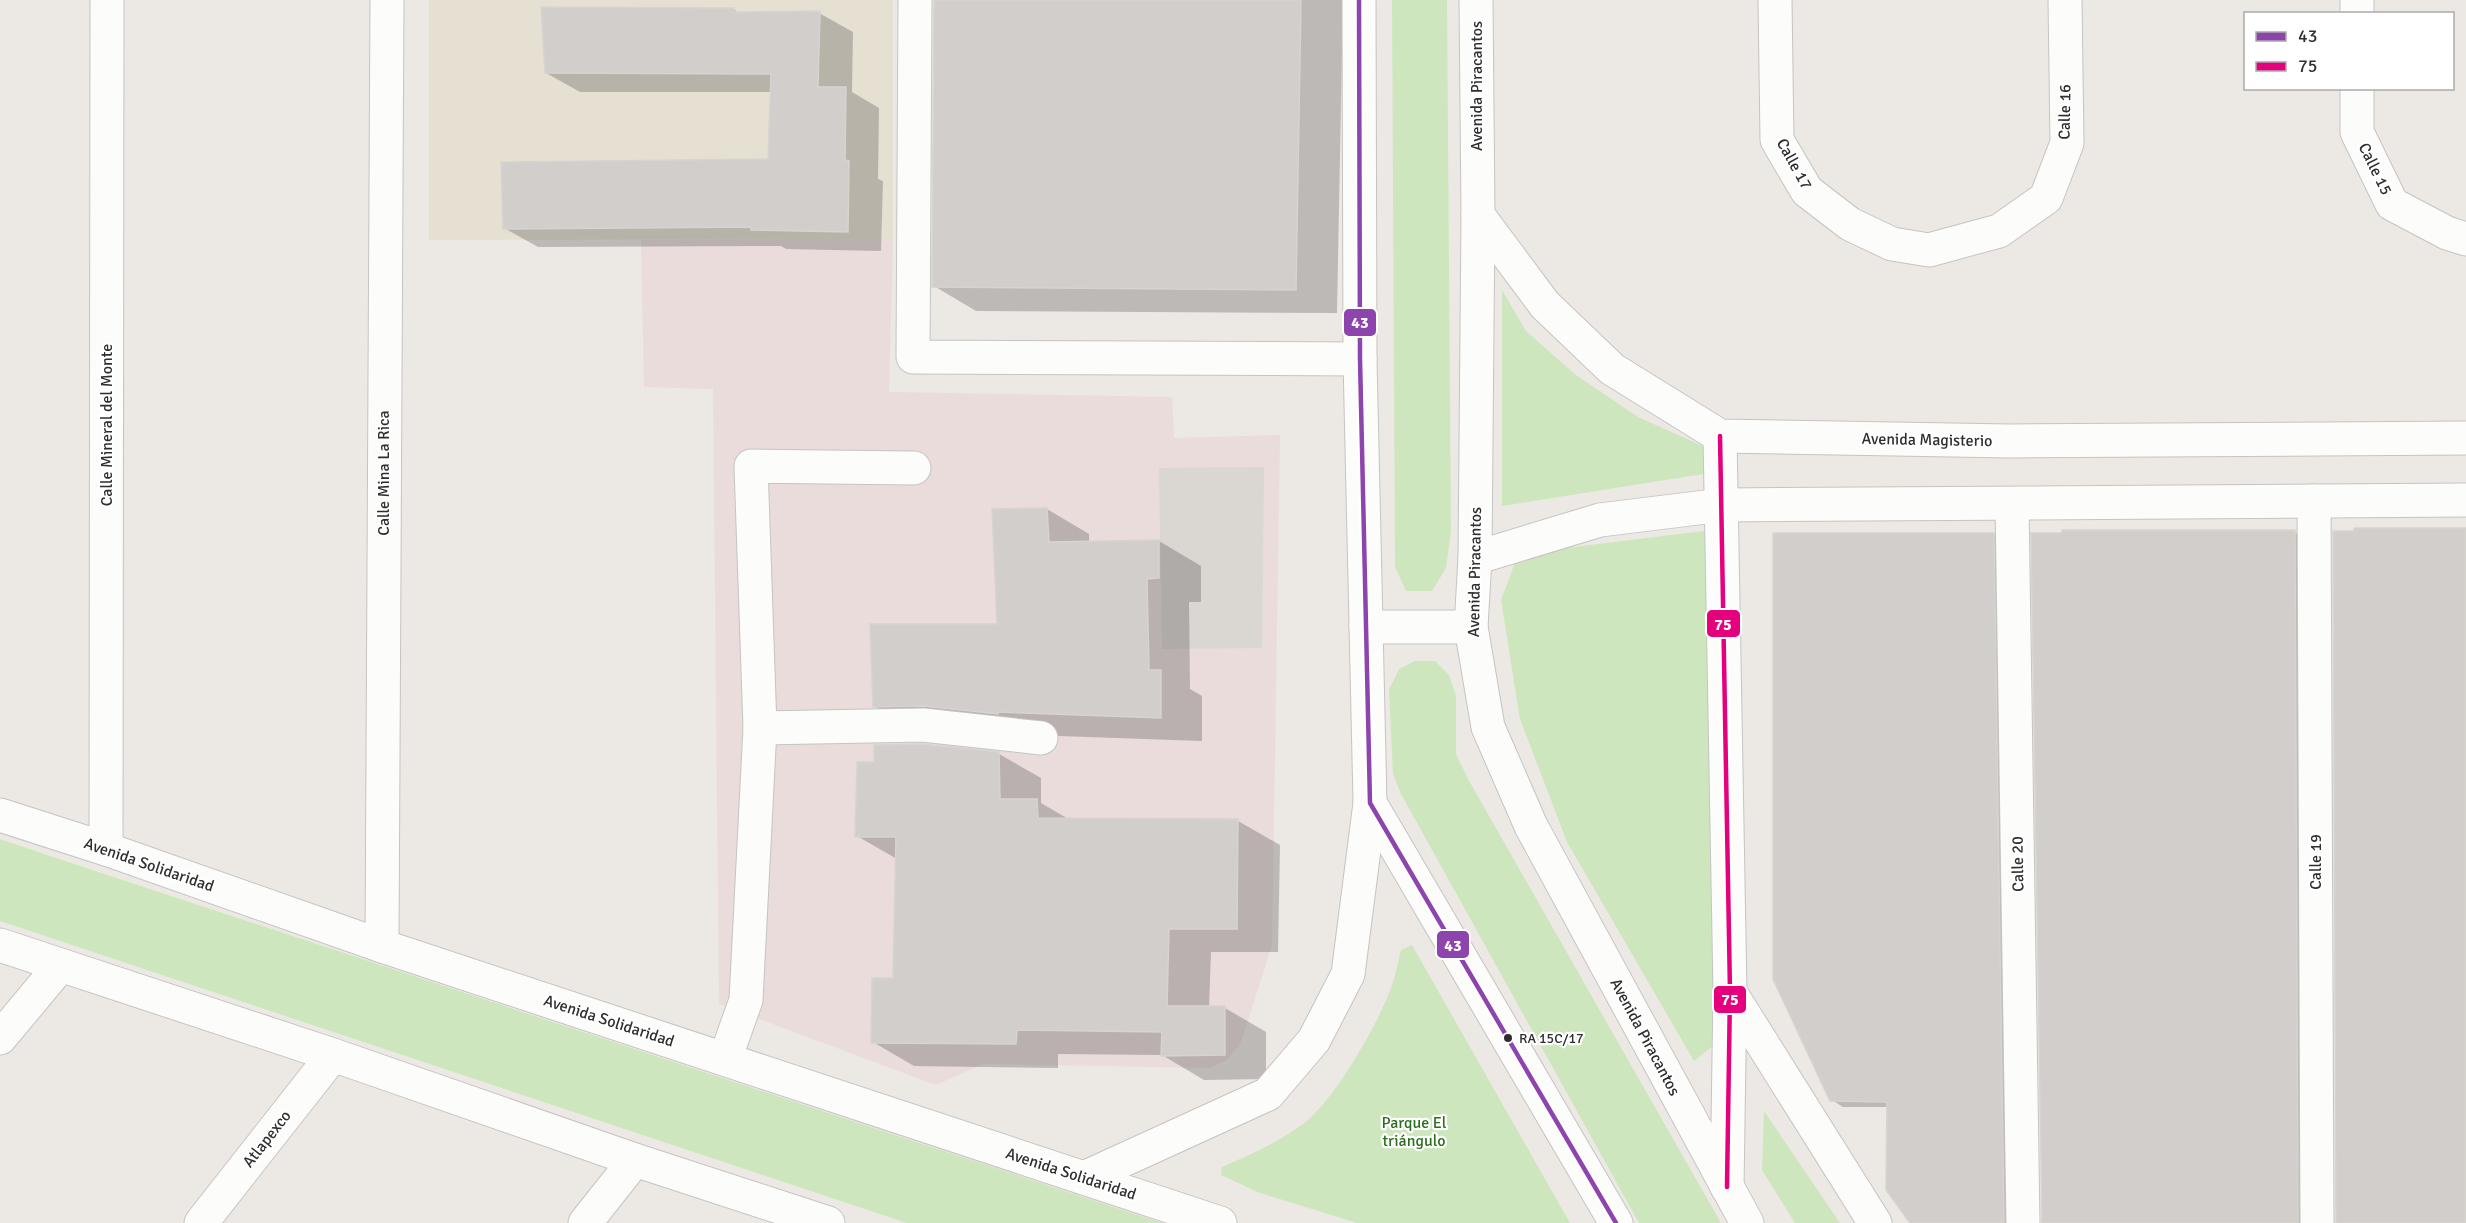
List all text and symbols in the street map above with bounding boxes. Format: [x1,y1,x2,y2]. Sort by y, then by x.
legend [2244,12,2454,90]
street label: Avenida Piracantos [1467,21,1487,151]
text: 43 [2298,25,2317,47]
text: 75 [2298,55,2317,77]
street label: Calle 16 [2055,84,2075,140]
street label: Calle 17 [1772,135,1816,193]
street label: Calle 15 [2354,140,2396,198]
line badge: 43 [1343,308,1377,337]
text: 43 [1351,313,1369,333]
street label: Calle Mineral del Monte [97,344,117,506]
street label: Calle Mina La Rica [374,410,394,536]
street label: Avenida Magisterio [1861,429,1993,451]
street label: Avenida Piracantos [1464,507,1486,637]
line badge: 75 [1706,609,1741,638]
text: 75 [1714,615,1732,635]
street label: Avenida Solidaridad [81,833,217,897]
street label: Calle 19 [2306,834,2326,890]
street label: Calle 20 [2008,836,2028,892]
line badge: 43 [1436,930,1470,959]
text: 43 [1444,936,1462,956]
street label: Avenida Piracantos [1606,975,1684,1099]
line badge: 75 [1713,985,1747,1014]
street label: Avenida Solidaridad [541,990,677,1052]
text: 75 [1721,990,1739,1010]
place label: RA 15C/17 [1519,1030,1584,1047]
marker: RA 15C/17 [1502,1032,1514,1044]
street label: Atlapexco [238,1106,296,1172]
park label: Parque El triángulo [1381,1113,1447,1151]
street label: Avenida Solidaridad [1003,1143,1139,1205]

